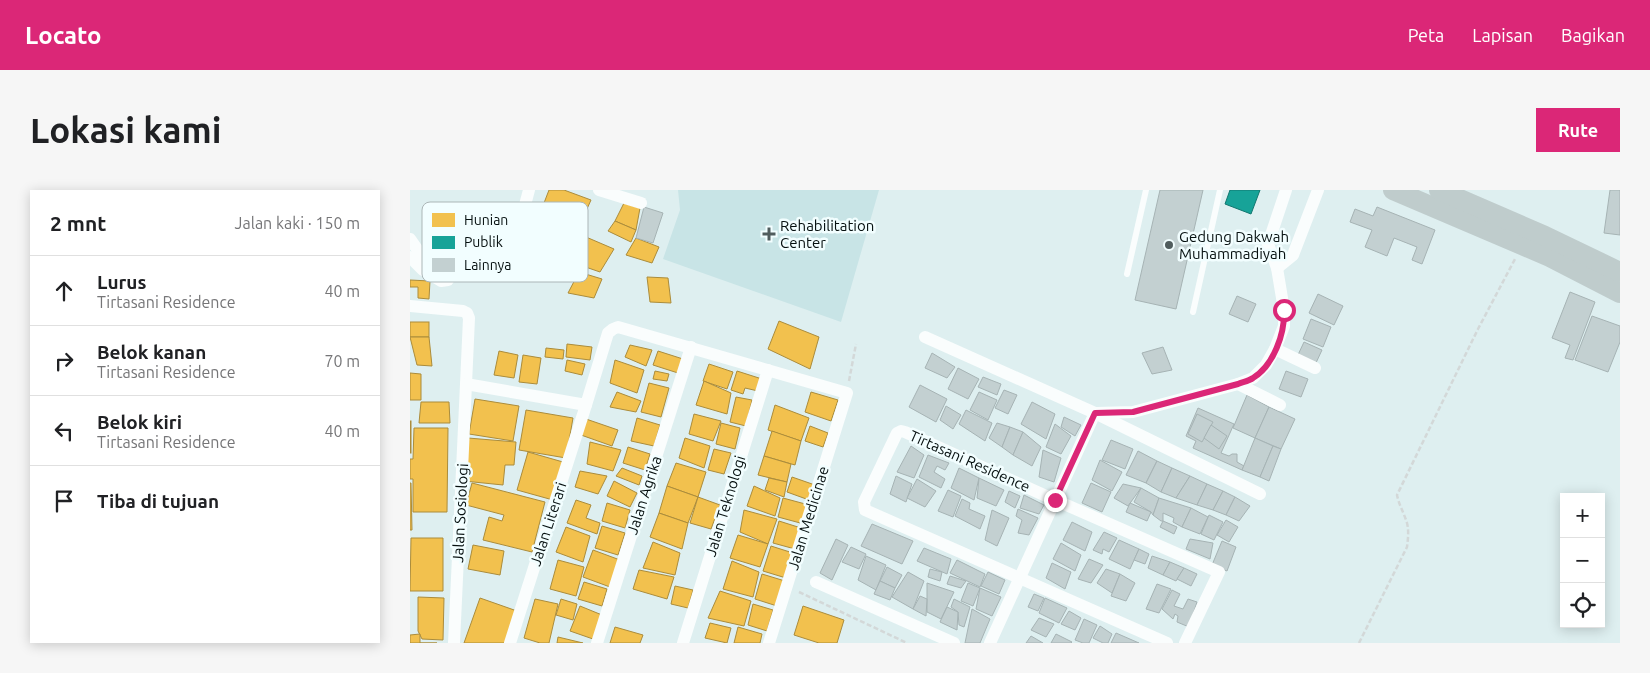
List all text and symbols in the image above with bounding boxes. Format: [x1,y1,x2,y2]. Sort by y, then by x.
text: Locato [25,22,101,49]
text: Peta [1408,25,1444,45]
text: Lapisan [1472,25,1533,45]
text: Bagikan [1561,25,1625,45]
button: Rute [1536,108,1620,152]
text: Lokasi kami [30,110,222,150]
legend [422,202,588,282]
text: 2 mnt [50,211,106,235]
text: Hunian [464,212,508,228]
text: Jalan kaki · 150 m [235,214,360,232]
place label: Rehabilitation Center [780,217,874,251]
marker: Rehabilitation Center [762,227,776,241]
place label: Gedung Dakwah Muhammadiyah [1179,228,1289,262]
text: Publik [464,234,503,250]
marker: Gedung Dakwah Muhammadiyah [1163,239,1175,251]
text: Lainnya [464,257,512,273]
text: Lurus [97,271,146,293]
icon: ahead [50,277,78,305]
text: 40 m [324,282,360,300]
text: Tirtasani Residence [97,293,236,311]
route start [1273,299,1296,322]
text: Belok kanan [97,341,206,363]
icon: right [50,347,78,375]
text: 70 m [324,352,360,370]
text: Tirtasani Residence [97,363,236,381]
text: Belok kiri [97,411,182,433]
icon: left [50,417,78,445]
text: 40 m [324,422,360,440]
street label: Tirtasani Residence [907,427,1033,495]
text: Tirtasani Residence [97,433,236,451]
street label: Jalan Agrika [623,454,665,536]
street label: Jalan Teknologi [702,454,748,558]
street label: Jalan Sosiologi [449,463,471,563]
street label: Jalan Medicinae [784,464,832,572]
street label: Jalan Literari [526,480,570,568]
icon: arrive [50,487,78,515]
route end [1044,489,1067,512]
text: Tiba di tujuan [97,490,219,512]
map controls [1560,493,1605,628]
button: + [1560,493,1605,538]
button: − [1560,538,1605,583]
button: locate [1560,583,1605,628]

